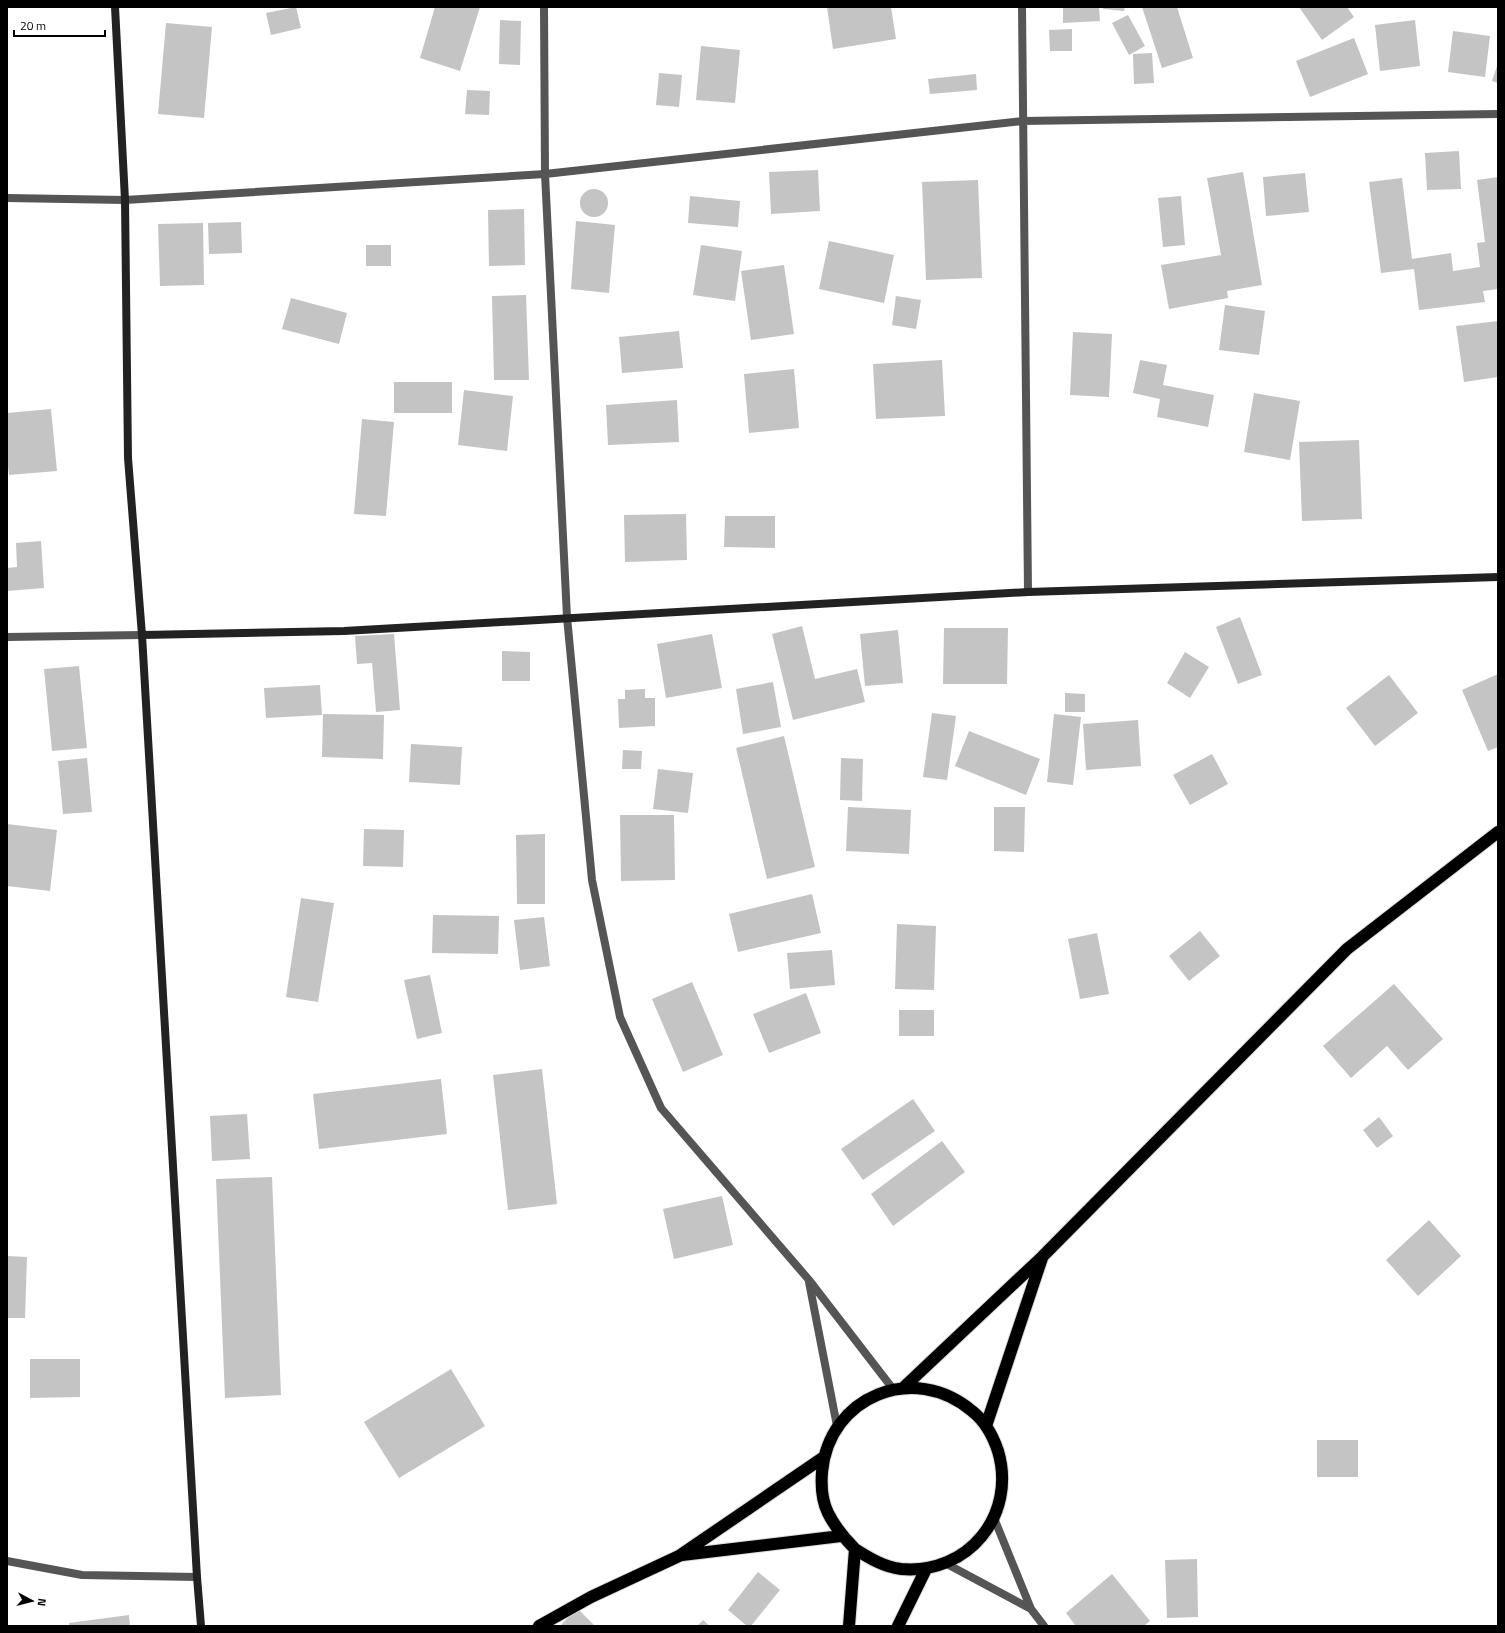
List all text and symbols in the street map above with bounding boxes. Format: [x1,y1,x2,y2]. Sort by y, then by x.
scale bar [14,12,105,38]
text: 20 m [20,16,46,35]
north arrow [12,1581,52,1621]
text: N [34,1597,50,1607]

